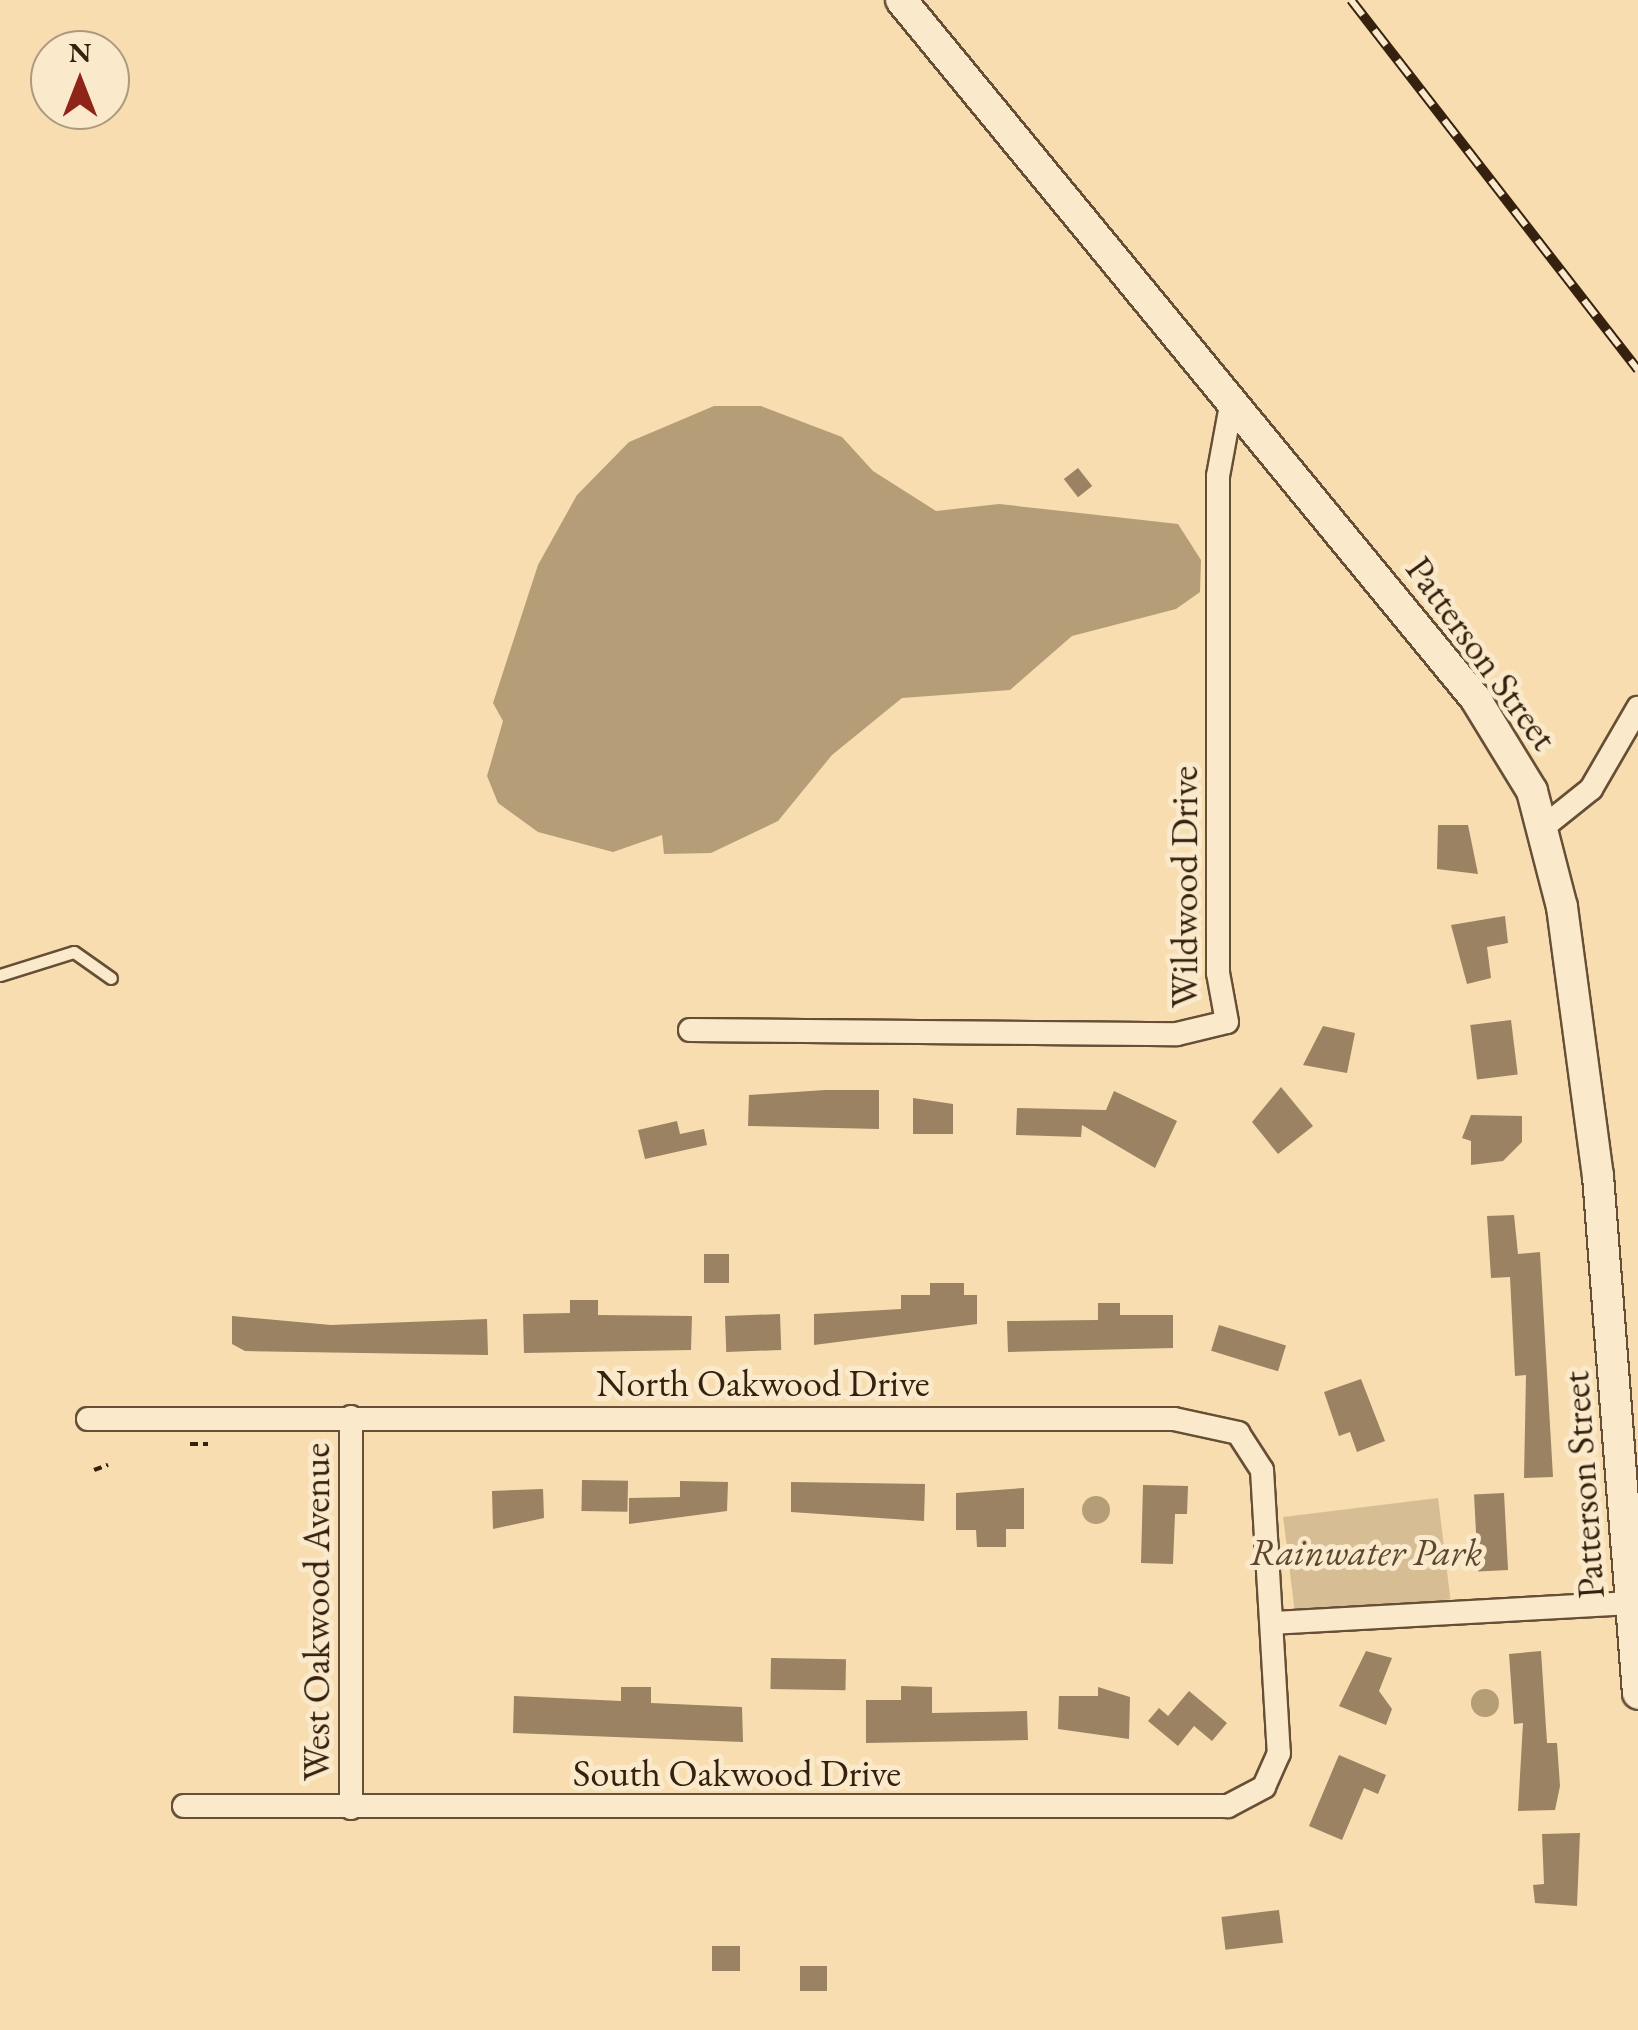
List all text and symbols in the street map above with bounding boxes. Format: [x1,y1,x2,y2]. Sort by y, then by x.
north arrow [30,30,130,130]
text: N [69,34,91,70]
street label: Patterson Street [1397,547,1567,759]
street label: Wildwood Drive [1161,766,1207,1008]
street label: North Oakwood Drive [596,1360,930,1406]
street label: Patterson Street [1552,1370,1614,1600]
street label: West Oakwood Avenue [293,1443,339,1781]
park label: Rainwater Park [1250,1529,1482,1575]
street label: South Oakwood Drive [573,1750,901,1796]

